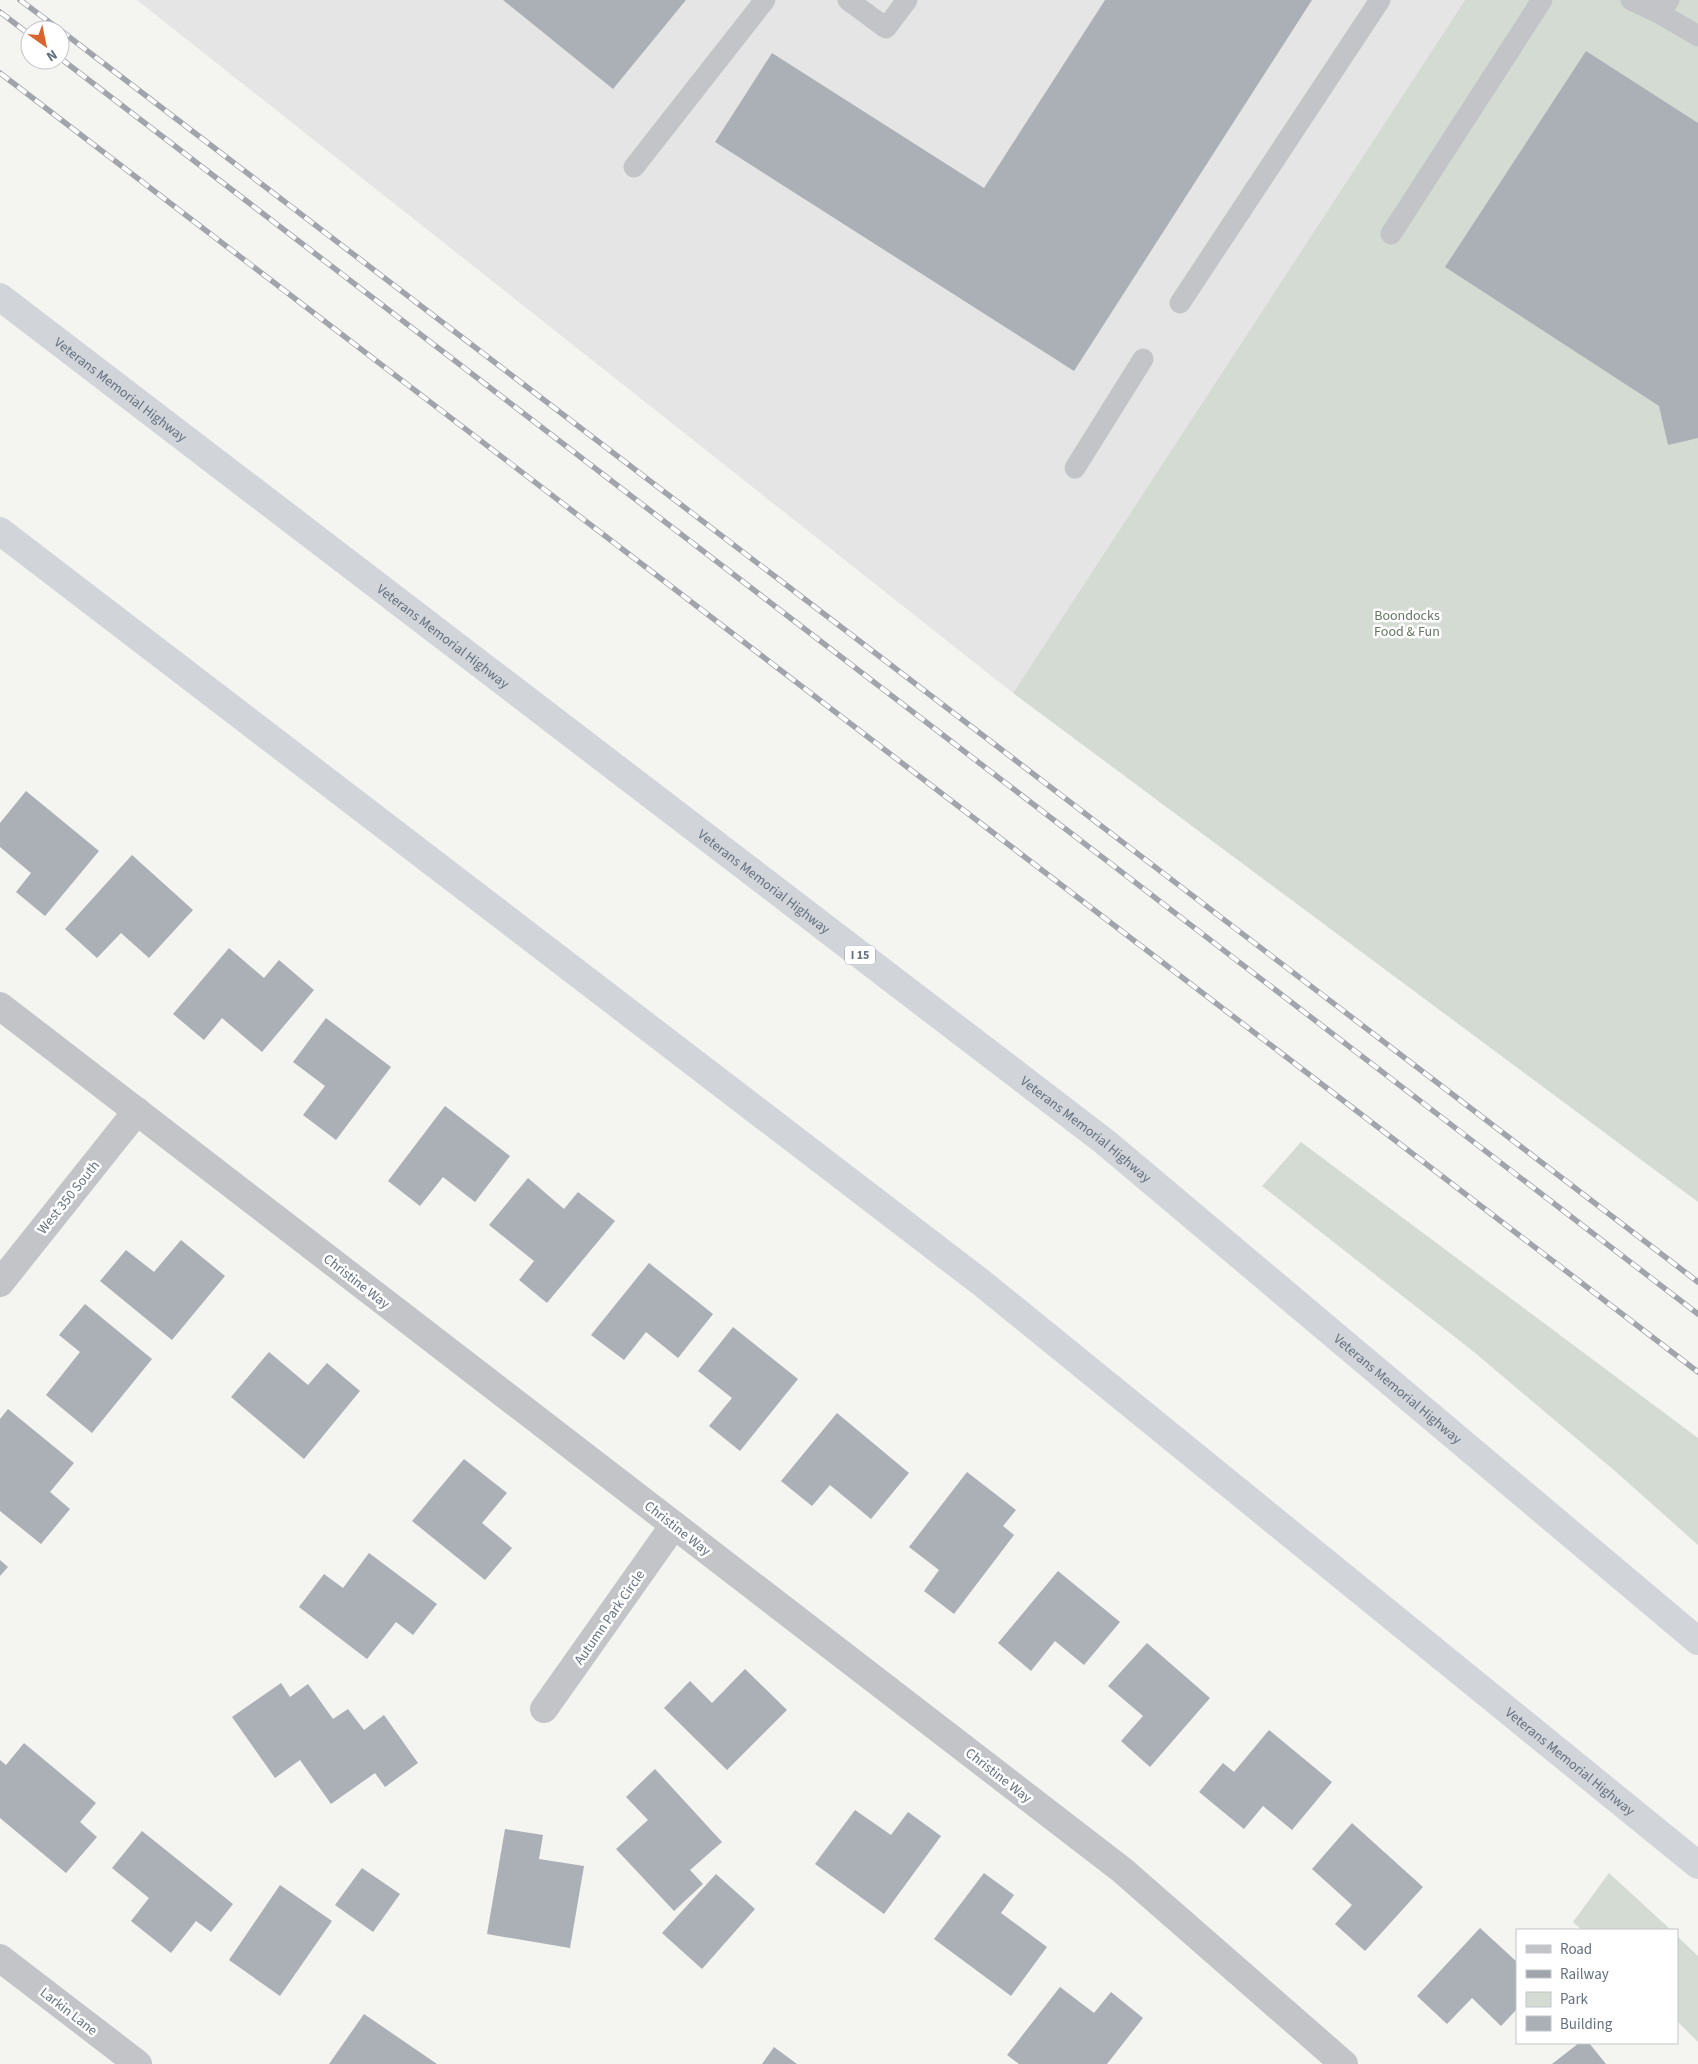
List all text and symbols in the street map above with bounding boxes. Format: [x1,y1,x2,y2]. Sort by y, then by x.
north arrow [20,20,70,70]
text: N [42,44,61,66]
street label: Veterans Memorial Highway [50,333,191,448]
street label: Veterans Memorial Highway [372,580,514,694]
park label: Boondocks Food & Fun [1374,606,1440,642]
street label: Veterans Memorial Highway [693,825,834,940]
road number: I 15 [845,946,875,964]
street label: Veterans Memorial Highway [1016,1072,1156,1188]
street label: West 350 South [33,1156,105,1239]
street label: Christine Way [319,1249,394,1314]
street label: Veterans Memorial Highway [1329,1329,1466,1449]
street label: Christine Way [640,1496,715,1561]
street label: Autumn Park Circle [570,1566,650,1669]
street label: Veterans Memorial Highway [1500,1703,1639,1821]
street label: Christine Way [961,1743,1036,1808]
legend [1516,1929,1678,2044]
text: Road [1560,1939,1592,1960]
text: Railway [1560,1964,1609,1985]
street label: Larkin Lane [35,1983,101,2041]
text: Park [1560,1989,1589,2010]
text: Building [1560,2014,1613,2035]

